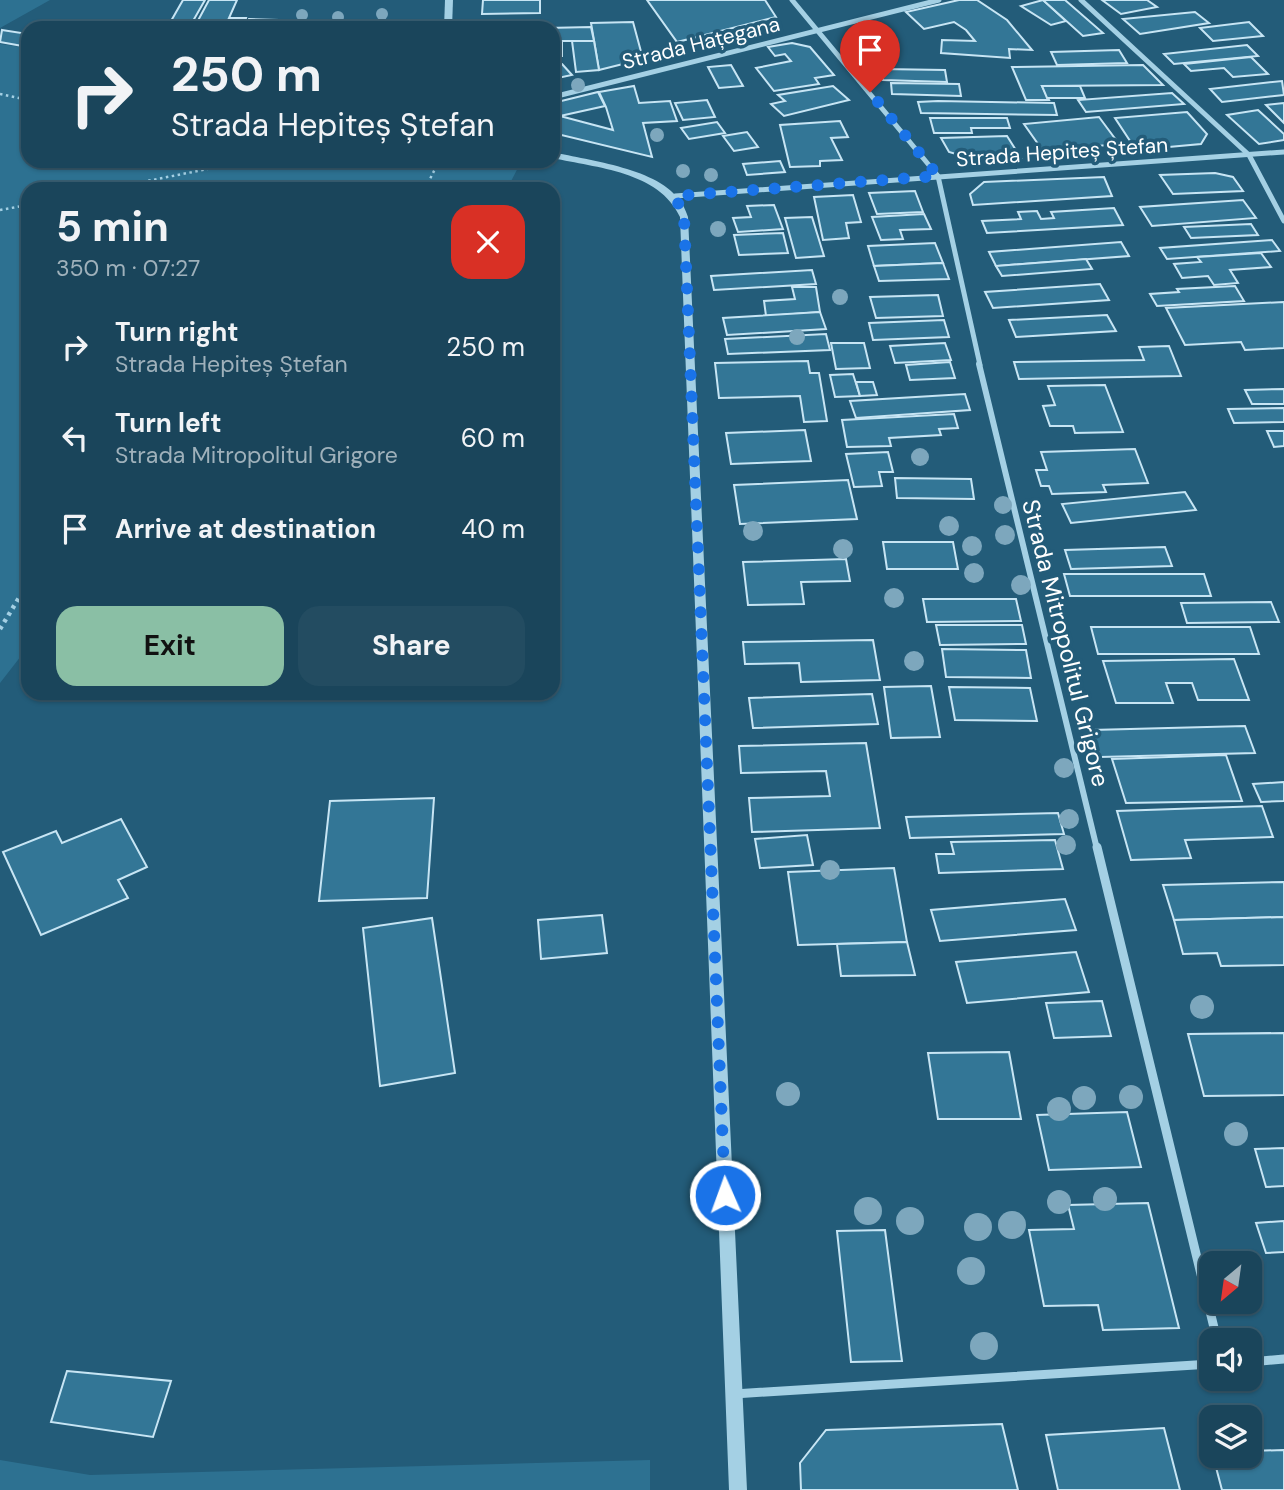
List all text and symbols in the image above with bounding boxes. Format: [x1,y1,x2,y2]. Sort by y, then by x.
street label: Strada Hațegana [619,10,783,76]
pin [840,20,900,92]
icon: arrive [851,31,889,69]
text: 250 m [171,42,322,106]
icon: right [56,49,147,140]
text: Strada Hepiteș Ștefan [171,104,495,146]
street label: Strada Hepiteș Ștefan [955,131,1169,173]
text: 5 min [56,199,169,254]
button: close [451,205,525,279]
text: 350 m · 07:27 [56,253,200,283]
text: Turn right [115,315,239,349]
icon: right [56,328,94,366]
text: 250 m [446,330,525,364]
text: Strada Hepiteș Ștefan [115,349,348,379]
text: Turn left [115,406,222,440]
icon: left [56,419,94,457]
text: 60 m [461,421,525,455]
text: Strada Mitropolitul Grigore [115,440,398,470]
street label: Strada Mitropolitul Grigore [1015,496,1117,790]
icon: arrive [56,510,94,548]
text: Arrive at destination [115,512,376,546]
text: 40 m [461,512,525,546]
button: Exit [56,606,284,686]
button: Share [298,606,525,686]
position arrow [688,1158,762,1232]
north arrow [1199,1251,1262,1314]
map controls [1199,1251,1262,1468]
button: sound [1199,1328,1262,1391]
button: layers [1199,1405,1262,1468]

